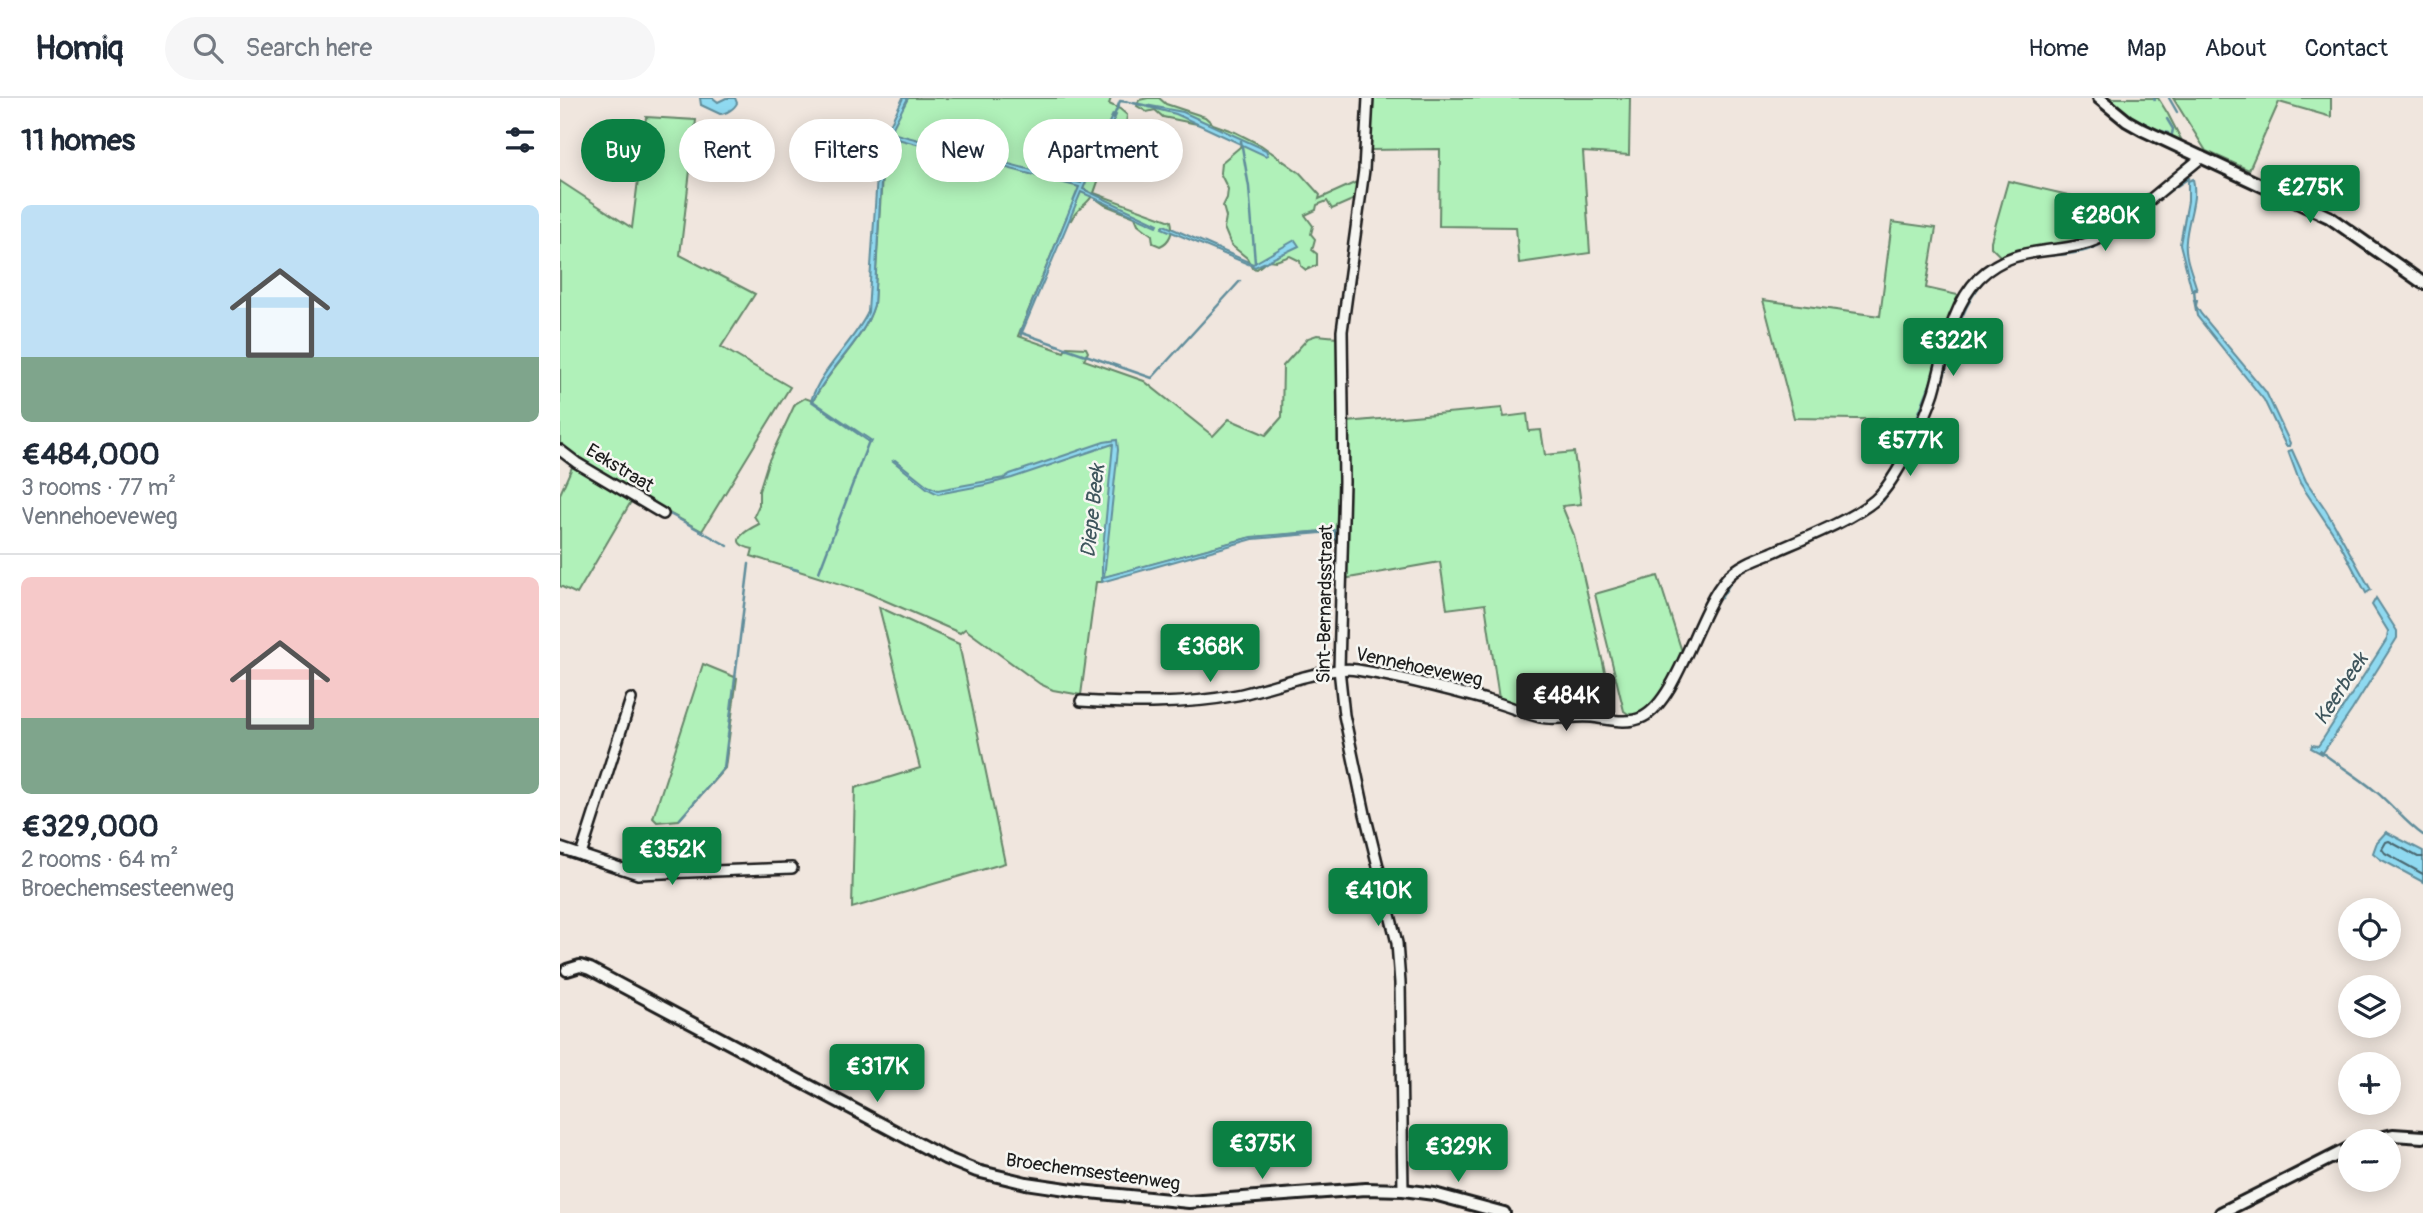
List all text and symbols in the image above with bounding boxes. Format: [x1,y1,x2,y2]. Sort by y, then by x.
search box [165,17,655,80]
text: Homiq [35,28,123,69]
icon: search [189,29,227,67]
text: Search here [245,32,372,64]
text: Home [2028,34,2089,63]
text: Map [2127,34,2167,63]
text: About [2205,34,2267,63]
text: Contact [2305,34,2388,63]
chip: Buy [581,119,665,182]
chip: Rent [679,119,775,182]
chip: Filters [789,119,902,182]
chip: New [916,119,1009,182]
chip: Apartment [1023,119,1183,182]
icon: filters [501,121,539,159]
text: 11 homes [21,122,135,159]
pin: €275K [2261,166,2359,225]
text: €275K [2277,173,2343,202]
pin: €280K [2056,194,2154,253]
text: €280K [2070,201,2140,230]
icon: home [217,250,343,376]
pin: €322K [1904,318,2002,378]
text: €322K [1919,326,1987,355]
pin: €577K [1861,418,1959,478]
text: €577K [1877,426,1943,455]
text: €484,000 [21,436,160,473]
street label: Eekstraat [582,438,659,498]
water label: Diepe Beek [1075,461,1112,559]
text: 3 rooms · 77 m² [21,473,176,502]
text: Vennehoeveweg [21,502,178,531]
street label: Sint-Bernardsstraat [1312,524,1338,684]
icon: home [217,622,343,748]
pin: €368K [1161,624,1259,684]
text: €368K [1177,632,1243,661]
street label: Vennehoeveweg [1353,642,1485,692]
water label: Keerbeek [2308,646,2376,730]
pin: €484K [1517,674,1615,733]
text: €484K [1532,681,1600,710]
text: €329,000 [21,808,159,845]
pin: €352K [623,828,721,887]
text: €352K [638,835,706,864]
text: 2 rooms · 64 m² [21,845,178,874]
pin: €410K [1329,868,1427,928]
text: Broechemsesteenweg [21,874,234,903]
text: €410K [1344,876,1412,905]
map controls [2338,898,2401,1192]
button: locate [2338,898,2401,961]
button: layers [2338,975,2401,1038]
pin: €317K [828,1044,926,1104]
text: €317K [845,1052,909,1081]
button: + [2338,1052,2401,1115]
pin: €375K [1213,1122,1311,1181]
pin: €329K [1409,1124,1507,1184]
text: €375K [1229,1129,1295,1158]
button: − [2338,1129,2401,1192]
text: €329K [1425,1132,1491,1161]
street label: Broechemsesteenweg [1004,1148,1182,1196]

